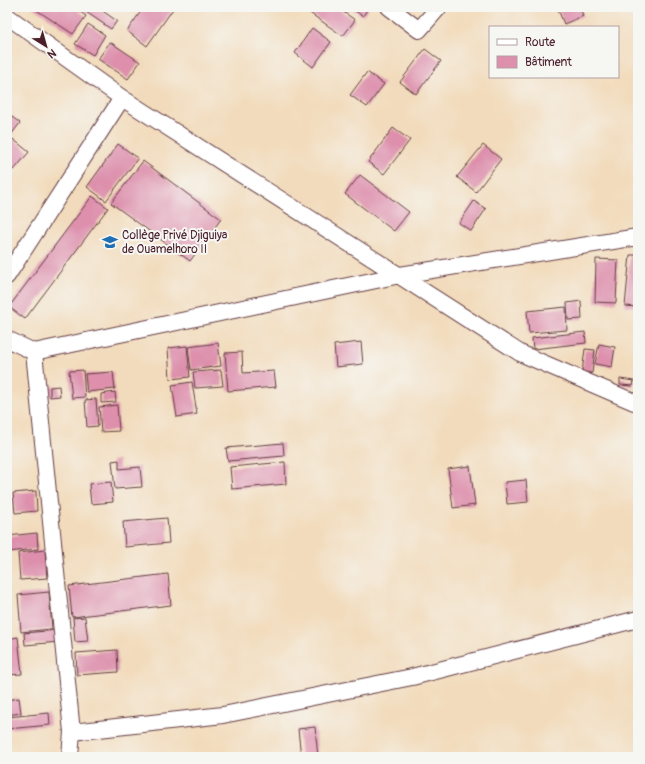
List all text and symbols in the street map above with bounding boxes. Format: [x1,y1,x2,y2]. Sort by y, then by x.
north arrow [26,26,66,66]
legend [489,26,619,78]
text: Route [525,35,555,50]
text: N [44,46,59,61]
text: Bâtiment [525,55,572,70]
place label: Collège Privé Djiguiya de Ouamelhoro II [122,228,228,257]
school or university icon: Collège Privé Djiguiya de Ouamelhoro II [101,233,119,251]

